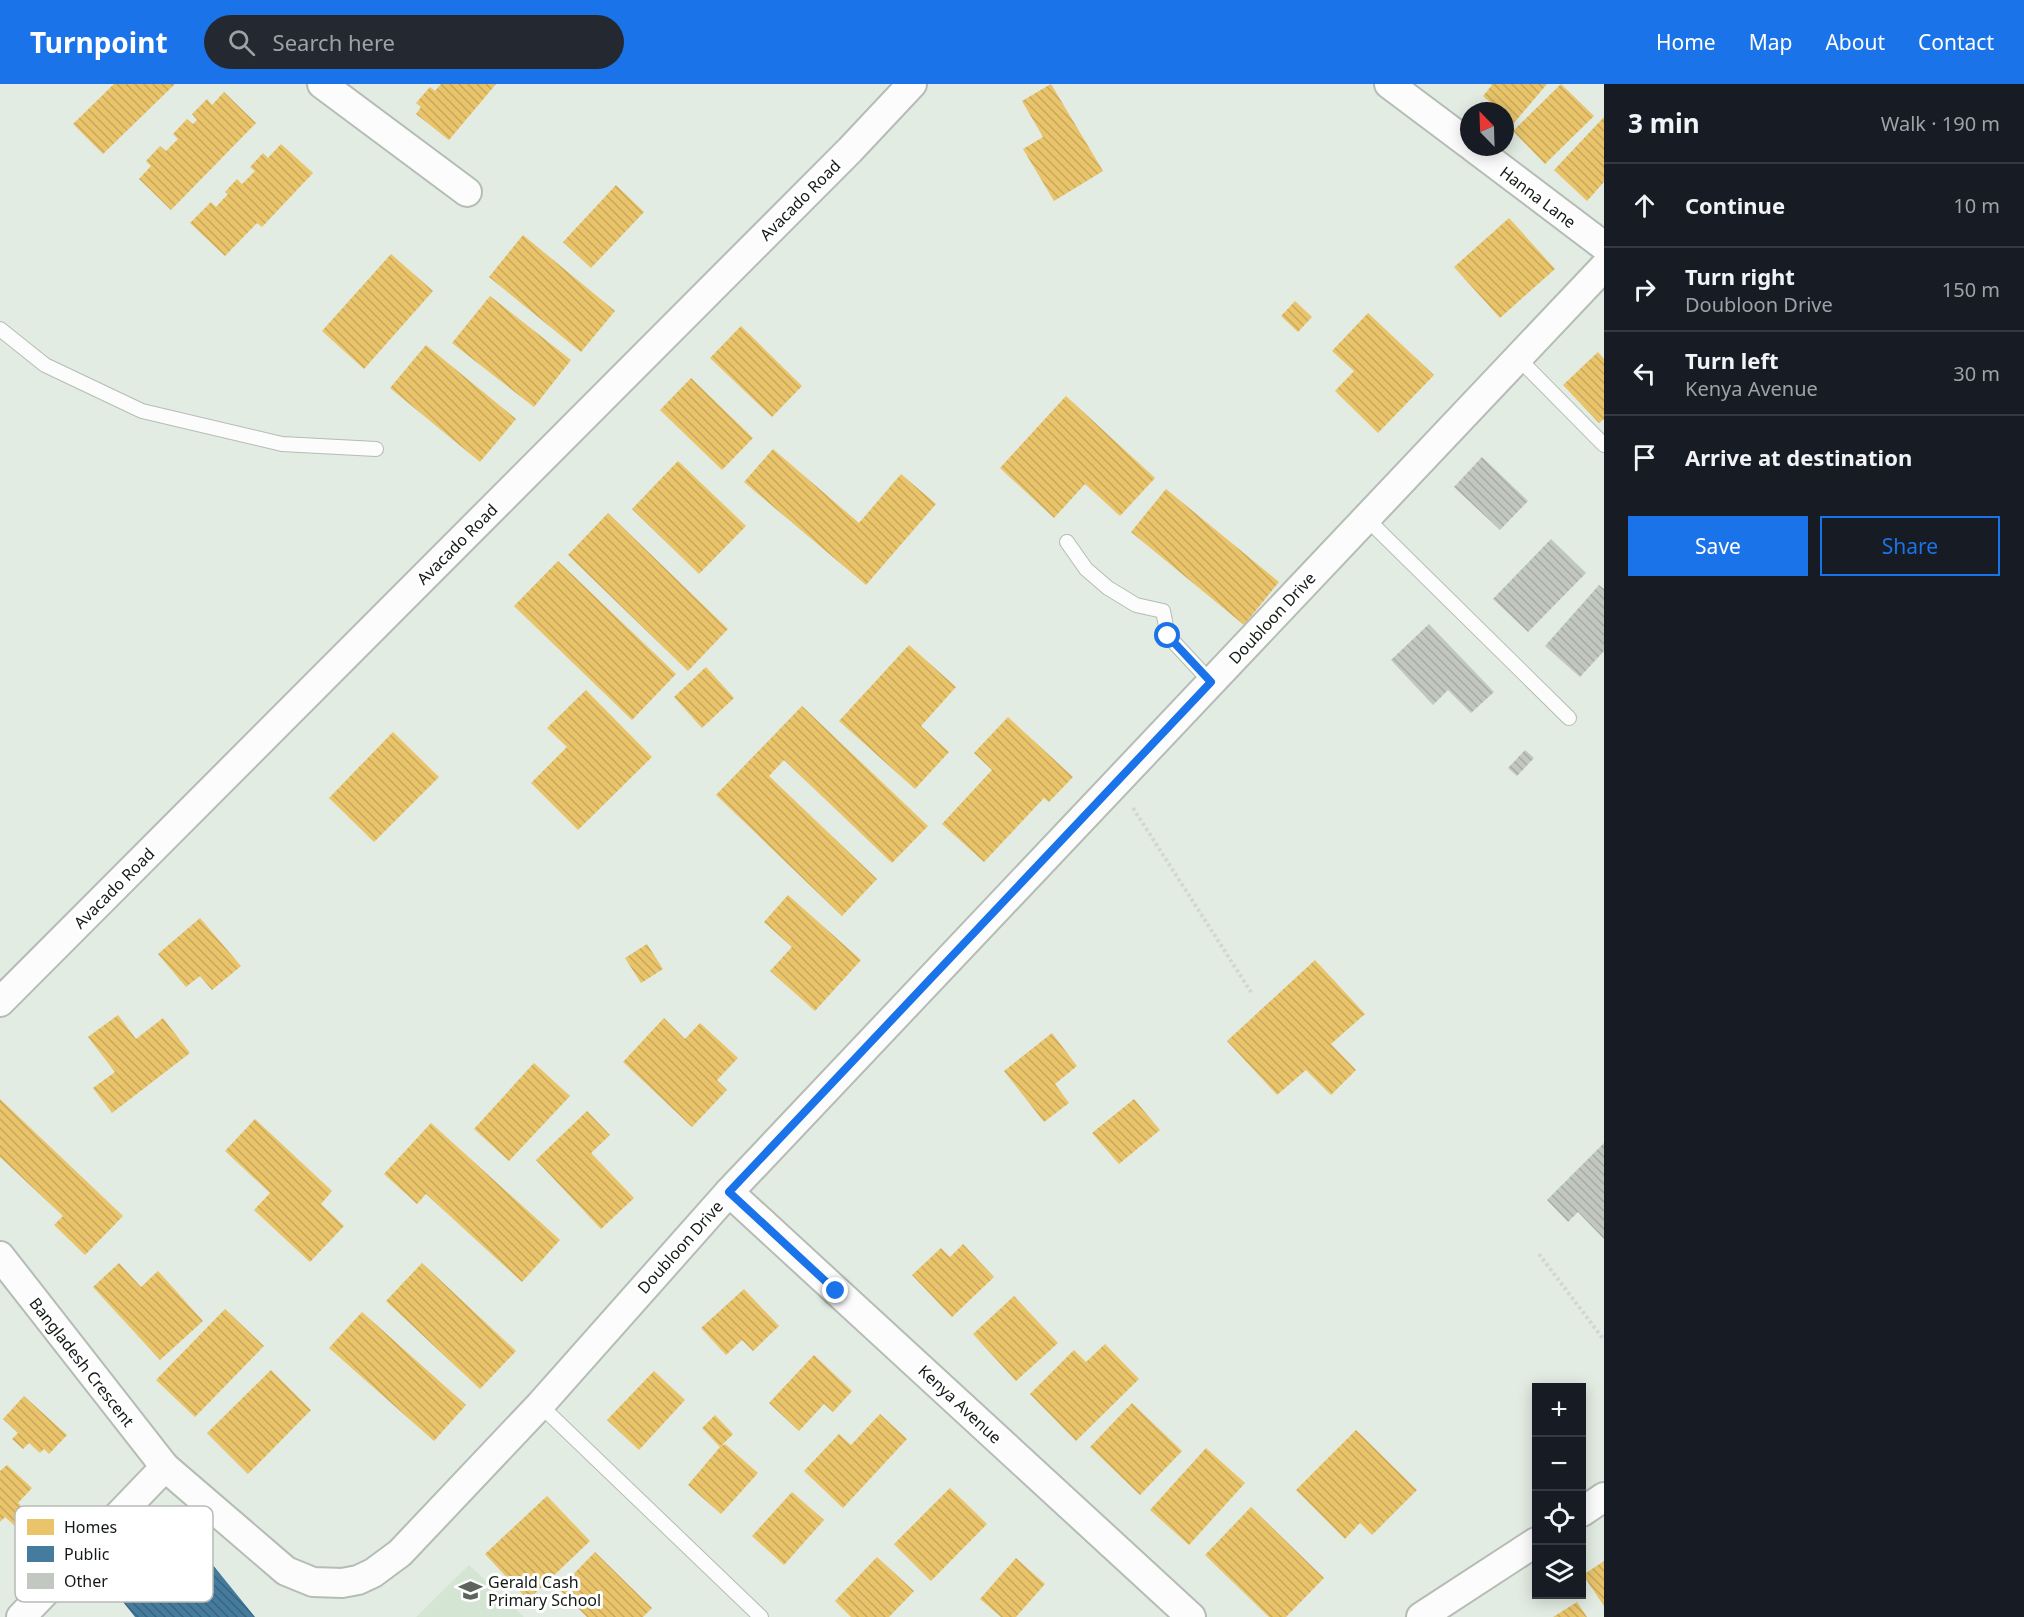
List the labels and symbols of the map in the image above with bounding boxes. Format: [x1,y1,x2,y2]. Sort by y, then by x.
north arrow [1460,102,1514,156]
street label: Avacado Road [755,155,845,245]
street label: Hanna Lane [1495,161,1581,233]
street label: Avacado Road [412,499,502,589]
street label: Doubloon Drive [1224,567,1320,669]
route start [1154,622,1180,648]
street label: Avacado Road [69,843,159,933]
street label: Doubloon Drive [632,1196,728,1298]
route end [822,1277,848,1303]
street label: Bangladesh Crescent [25,1293,140,1431]
street label: Kenya Avenue [914,1360,1006,1448]
legend [15,1506,213,1602]
text: Homes [64,1516,117,1538]
text: Public [64,1543,110,1565]
text: Other [64,1570,108,1592]
place label: Gerald Cash Primary School [488,1571,601,1611]
school or university icon: Gerald Cash Primary School [457,1578,483,1604]

